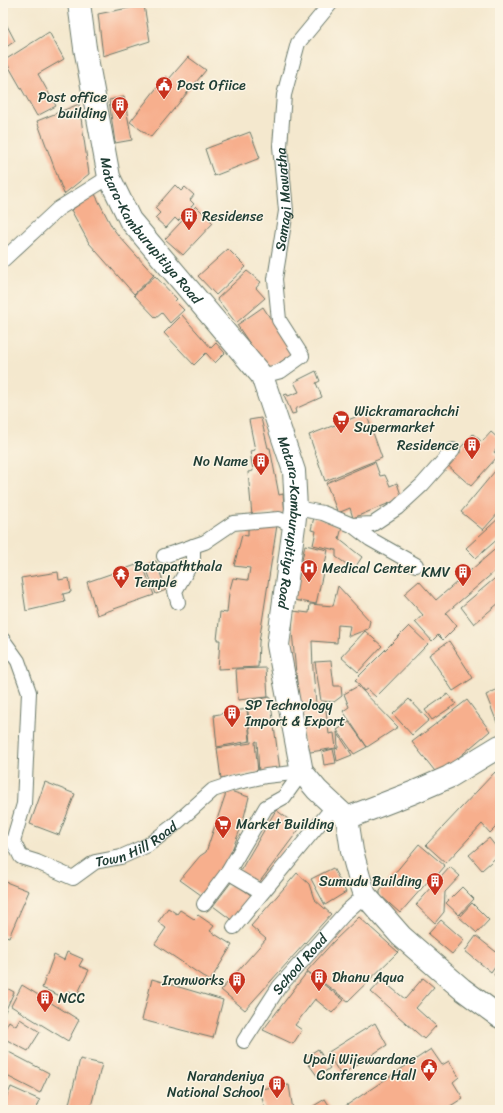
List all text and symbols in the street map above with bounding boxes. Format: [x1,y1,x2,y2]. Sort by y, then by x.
place label: Post Ofiice [177,73,246,98]
public building icon: Post Ofiice [154,75,174,100]
place label: Post office building [38,85,107,126]
building icon: Post office building [110,95,130,120]
street label: Samagi Mawatha [267,146,298,253]
street label: Matara-Kamburupitiya Road [93,155,210,311]
place label: Residense [202,204,263,229]
building icon: Residense [179,206,199,231]
place label: Wickramarachchi Supermarket [354,399,460,440]
supermarket icon: Wickramarachchi Supermarket [331,409,351,434]
street label: Matara-Kamburupitiya Road [270,432,309,612]
place label: Residence [397,433,459,458]
building icon: Residence [462,435,482,460]
place label: No Name [193,449,248,474]
building icon: No Name [251,451,271,476]
place label: Batapaththala Temple [134,554,223,595]
place label: Medical Center [322,556,417,581]
hospital icon: Medical Center [299,558,319,583]
place label: KMV [421,560,451,585]
building icon: KMV [453,562,473,587]
temple icon: Batapaththala Temple [111,564,131,589]
place label: SP Technology Import & Export [244,693,345,734]
building icon: SP Technology Import & Export [222,703,242,728]
place label: Market Building [236,812,334,837]
street label: Town Hill Road [93,813,184,874]
supermarket icon: Market Building [213,814,233,839]
place label: Sumudu Building [319,869,422,894]
building icon: Sumudu Building [425,871,445,896]
street label: School Road [265,927,335,1000]
place label: Dhanu Aqua [332,965,404,990]
building icon: Dhanu Aqua [309,967,329,992]
place label: Ironworks [161,968,224,993]
building icon: Ironworks [227,970,247,995]
place label: NCC [58,986,85,1011]
building icon: NCC [35,988,55,1013]
place label: Upali Wijewardane Conference Hall [303,1047,417,1088]
public building icon: Upali Wijewardane Conference Hall [419,1057,439,1082]
place label: Narandeniya National School [167,1064,265,1105]
building icon: Narandeniya National School [267,1074,287,1099]

